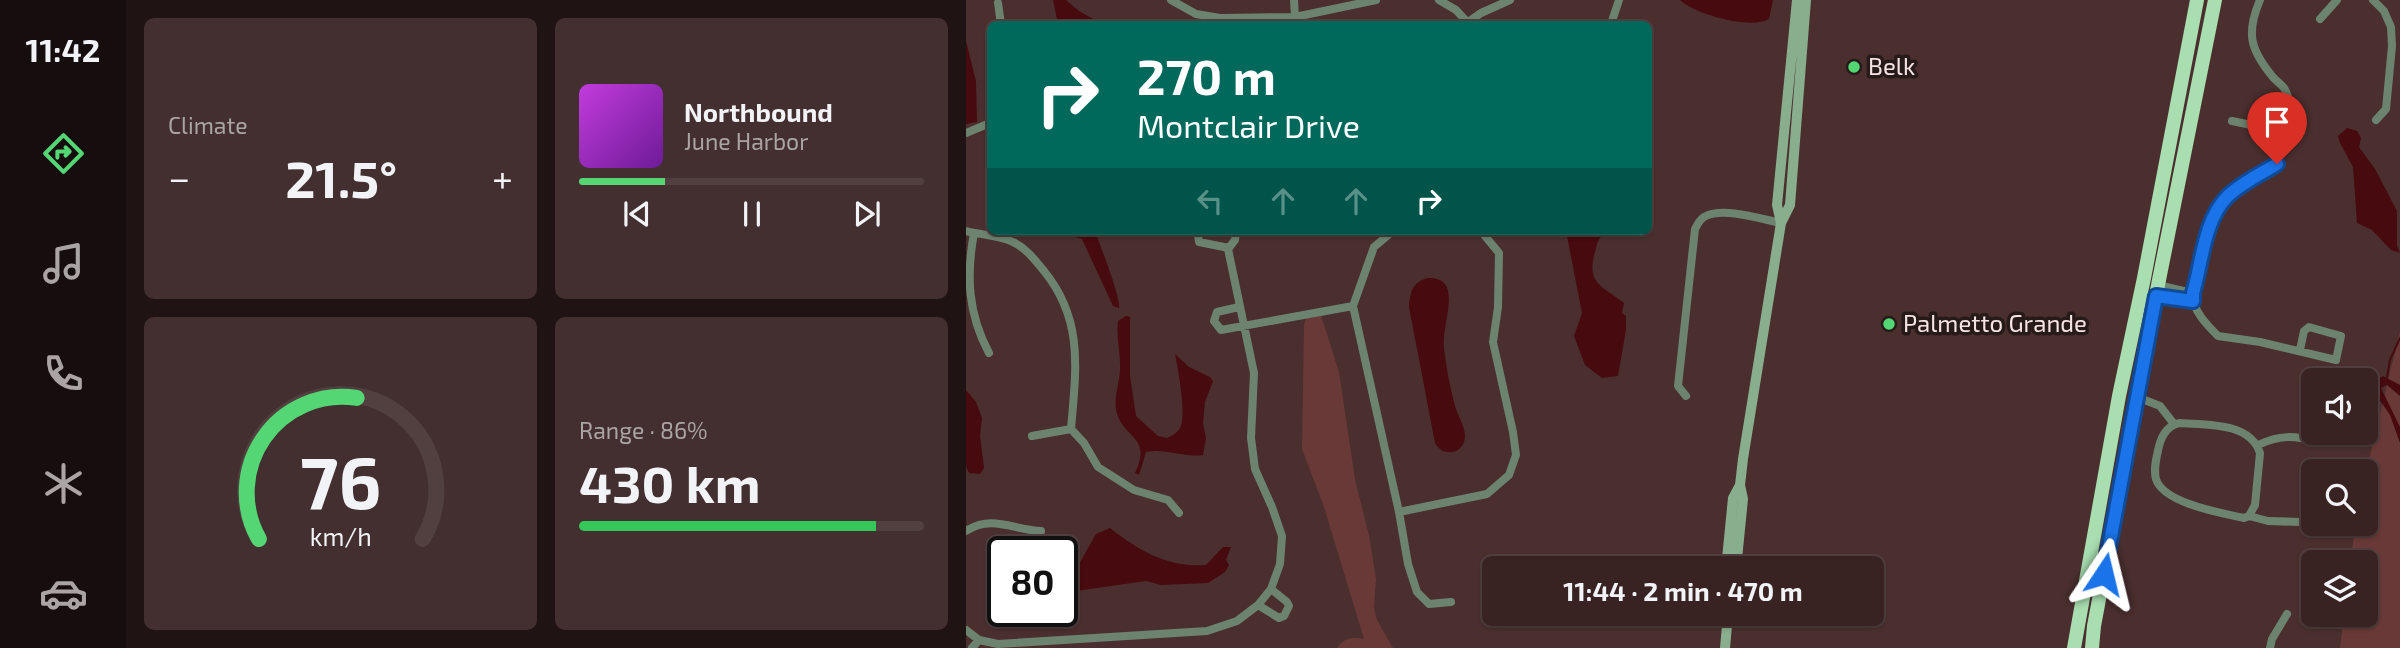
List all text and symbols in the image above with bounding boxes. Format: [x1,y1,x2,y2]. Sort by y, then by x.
text: 11:42 [26,30,100,68]
text: 270 m [1137,46,1276,105]
icon: right [1022,49,1113,140]
place label: Belk [1868,51,1915,80]
marker: Belk [1846,59,1862,75]
pin [2247,92,2307,164]
text: Northbound [684,96,833,127]
icon: arrive [2258,103,2296,141]
text: Montclair Drive [1137,106,1360,144]
text: Climate [168,111,248,139]
text: June Harbor [684,127,808,155]
icon: directions [39,129,88,178]
text: 21.5° [285,146,397,208]
text: − [168,154,190,200]
text: + [492,154,513,200]
icon: left [1191,182,1229,220]
icon: ahead [1264,182,1302,220]
icon: ahead [1337,182,1375,220]
icon: right [1410,182,1448,220]
icon: previous [618,195,656,233]
icon: pause [733,195,771,233]
icon: next [848,195,886,233]
icon: music [39,239,88,288]
place label: Palmetto Grande [1903,308,2087,337]
marker: Palmetto Grande [1881,316,1897,332]
icon: phone [39,349,88,398]
map controls [2301,368,2378,627]
button: sound [2301,368,2378,445]
text: Range · 86% [579,416,708,444]
text: 76 [300,437,381,525]
text: 430 km [579,451,761,513]
icon: climate [39,459,88,508]
button: search [2301,459,2378,536]
text: km/h [309,521,372,551]
speed limit sign: 80 [987,536,1078,627]
position arrow [2067,537,2141,611]
button: layers [2301,550,2378,627]
icon: car [39,569,88,618]
text: 11:44 · 2 min · 470 m [1563,575,1803,606]

